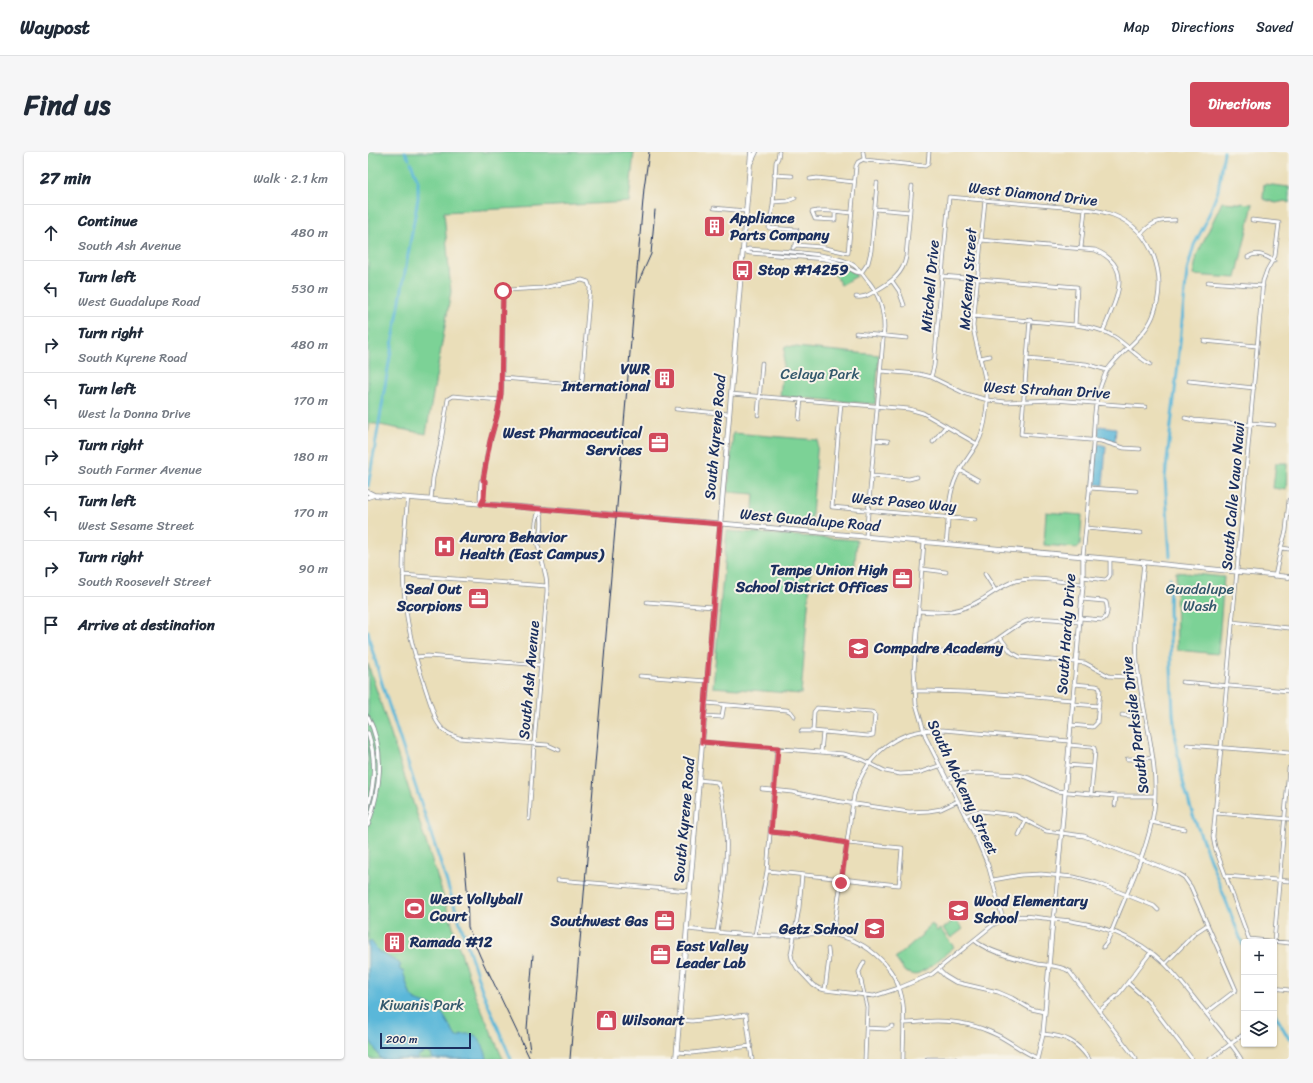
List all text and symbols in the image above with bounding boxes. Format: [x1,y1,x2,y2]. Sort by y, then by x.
text: Waypost [20,11,90,44]
text: Map [1123,15,1149,40]
text: Directions [1171,15,1234,40]
text: Saved [1256,15,1293,40]
text: Find us [24,80,111,129]
button: Directions [1190,82,1289,127]
text: 27 min [40,163,91,193]
text: Walk · 2.1 km [253,167,328,190]
street label: West Diamond Drive [967,174,1099,214]
place label: Appliance Parts Company [729,205,830,248]
text: Continue [78,208,138,234]
building icon: Appliance Parts Company [701,214,727,240]
text: 480 m [290,221,328,244]
icon: ahead [40,222,62,244]
street label: McKemy Street [951,226,985,331]
text: South Ash Avenue [78,234,181,257]
street label: Mitchell Drive [913,239,947,333]
bus stop icon: Stop #14259 [729,257,755,283]
place label: Stop #14259 [757,257,849,283]
text: Turn left [78,264,136,290]
text: 530 m [291,277,328,300]
icon: left [40,278,62,300]
route start [494,282,512,300]
text: West Guadalupe Road [78,290,200,313]
text: Turn right [78,320,143,346]
text: 480 m [290,333,328,356]
icon: right [40,334,62,356]
text: South Kyrene Road [78,346,187,369]
place label: VWR International [561,356,651,399]
park label: Celaya Park [781,361,860,387]
building icon: VWR International [652,365,678,391]
street label: South Kyrene Road [697,372,734,501]
street label: West Strahan Drive [983,374,1111,406]
text: Turn left [78,376,136,402]
text: 170 m [293,389,328,412]
icon: left [40,390,62,412]
text: West la Donna Drive [78,402,191,425]
place label: West Pharmaceutical Services [503,420,643,463]
street label: South Calle Vauo Nawi [1214,420,1253,571]
office icon: West Pharmaceutical Services [645,429,671,455]
text: Turn right [78,432,143,458]
text: 180 m [293,445,328,468]
icon: right [40,446,62,468]
text: South Farmer Avenue [78,458,202,481]
street label: West Paseo Way [850,484,958,520]
text: Turn left [78,488,136,514]
text: 170 m [293,501,328,524]
street label: West Guadalupe Road [739,501,882,539]
icon: left [40,502,62,524]
text: West Sesame Street [78,514,194,537]
place label: Aurora Behavior Health (East Campus) [459,524,605,567]
hospital icon: Aurora Behavior Health (East Campus) [432,533,458,559]
text: Turn right [78,544,143,570]
text: 90 m [298,557,328,580]
place label: Tempe Union High School District Offices [735,557,889,600]
icon: right [40,558,62,580]
office icon: Tempe Union High School District Offices [890,566,916,592]
text: South Roosevelt Street [78,570,211,593]
street label: South Hardy Drive [1049,572,1083,695]
place label: Seal Out Scorpions [396,576,463,619]
park label: Guadalupe Wash [1166,576,1234,619]
office icon: Seal Out Scorpions [465,585,491,611]
text: Arrive at destination [78,612,215,638]
icon: arrive [40,614,62,636]
street label: South Ash Avenue [511,620,547,740]
school or university icon: Compadre Academy [846,635,872,661]
place label: Compadre Academy [873,635,1004,661]
street label: South Parkside Drive [1114,654,1156,795]
street label: South McKemy Street [920,715,1006,860]
street label: South Kyrene Road [666,755,703,884]
route end [832,874,850,892]
place label: West Vollyball Court [429,886,523,929]
place label: Wood Elementary School [973,888,1089,931]
sports icon: West Vollyball Court [402,895,428,921]
school or university icon: Wood Elementary School [945,897,971,923]
place label: Southwest Gas [550,908,649,934]
office icon: Southwest Gas [651,908,677,934]
place label: Getz School [778,916,859,942]
school or university icon: Getz School [861,916,887,942]
building icon: Ramada #12 [382,929,408,955]
place label: Ramada #12 [409,929,493,955]
place label: East Valley Leader Lab [676,933,749,976]
map controls [1241,939,1277,1047]
button: + [1241,939,1277,975]
office icon: East Valley Leader Lab [648,942,674,968]
button: − [1241,975,1277,1011]
park label: Kiwanis Park [380,992,464,1018]
shop icon: Wilsonart [593,1007,619,1033]
place label: Wilsonart [622,1007,685,1033]
button: layers [1241,1011,1277,1047]
text: 200 m [386,1030,418,1049]
scale bar [380,1031,471,1050]

